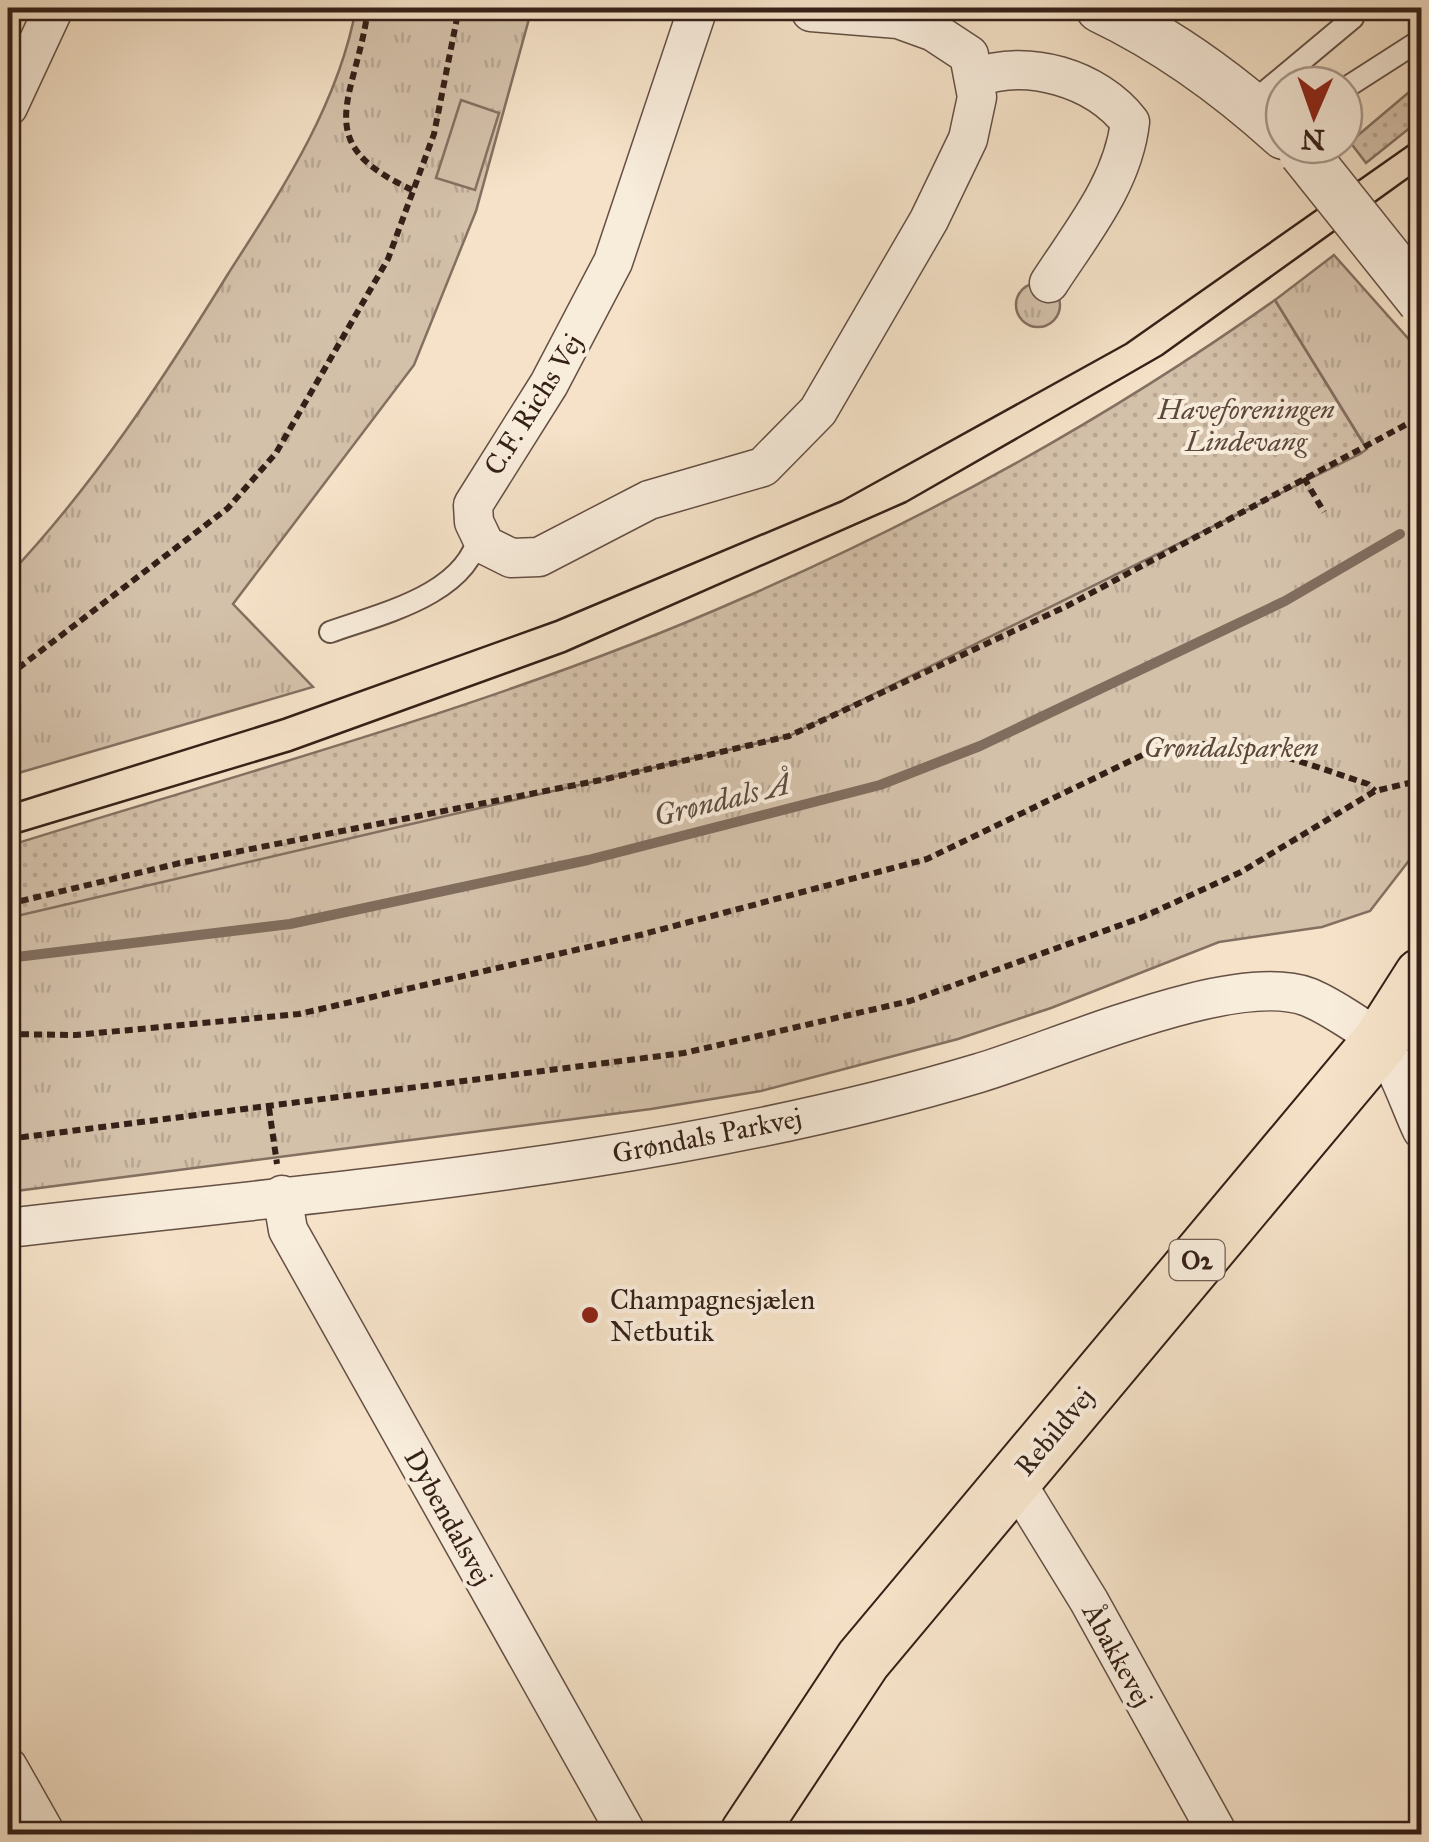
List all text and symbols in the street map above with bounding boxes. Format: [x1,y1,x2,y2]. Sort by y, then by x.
north arrow [1264,65,1364,165]
text: N [1300,122,1326,157]
street label: C.F. Richs Vej [476,327,591,481]
park label: Haveforeningen Lindevang [1156,392,1335,459]
park label: Grøndalsparken [1144,730,1319,765]
water label: Grøndals Å [650,764,796,834]
street label: Grøndals Parkvej [609,1100,805,1171]
road number: O2 [1170,1240,1224,1280]
place label: Champagnesjælen Netbutik [610,1282,815,1349]
marker: Champagnesjælen Netbutik [579,1304,601,1326]
street label: Rebildvej [1007,1380,1102,1483]
street label: Dybendalsvej [397,1443,500,1592]
street label: Åbakkevej [1074,1596,1160,1713]

